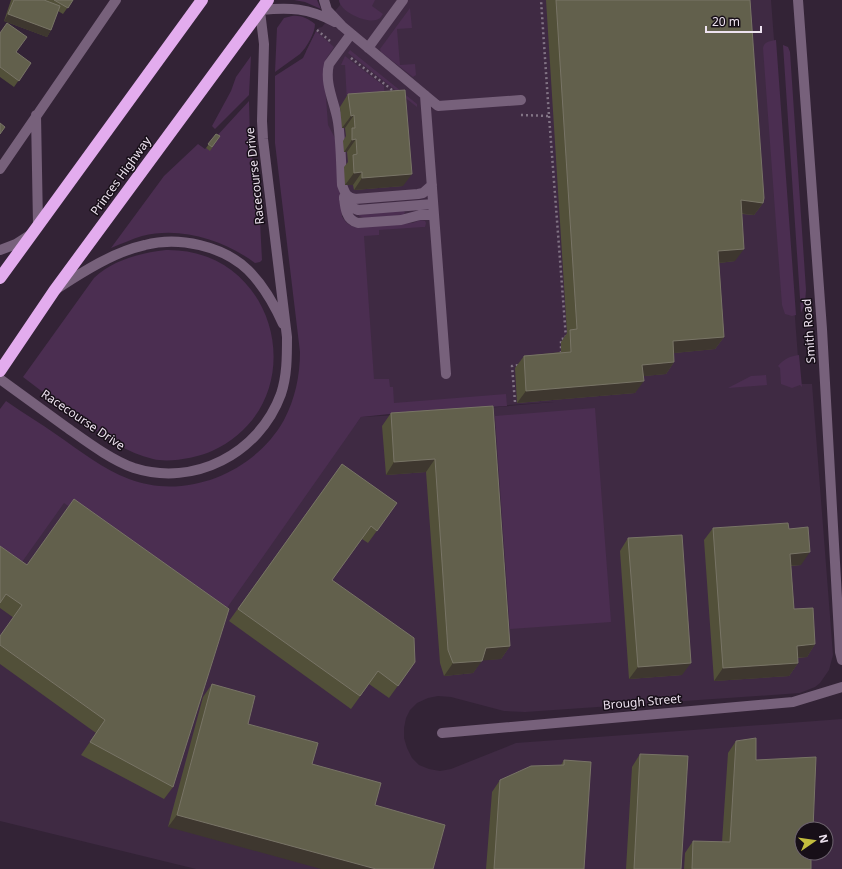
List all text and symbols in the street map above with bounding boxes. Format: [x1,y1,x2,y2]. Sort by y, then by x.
scale bar [706,8,761,34]
text: 20 m [712,13,740,30]
street label: Racecourse Drive [241,126,268,225]
street label: Princes Highway [86,132,155,218]
street label: Smith Road [798,298,819,364]
street label: Racecourse Drive [38,385,129,454]
street label: Brough Street [602,690,683,713]
north arrow [794,821,834,861]
text: N [816,833,833,845]

